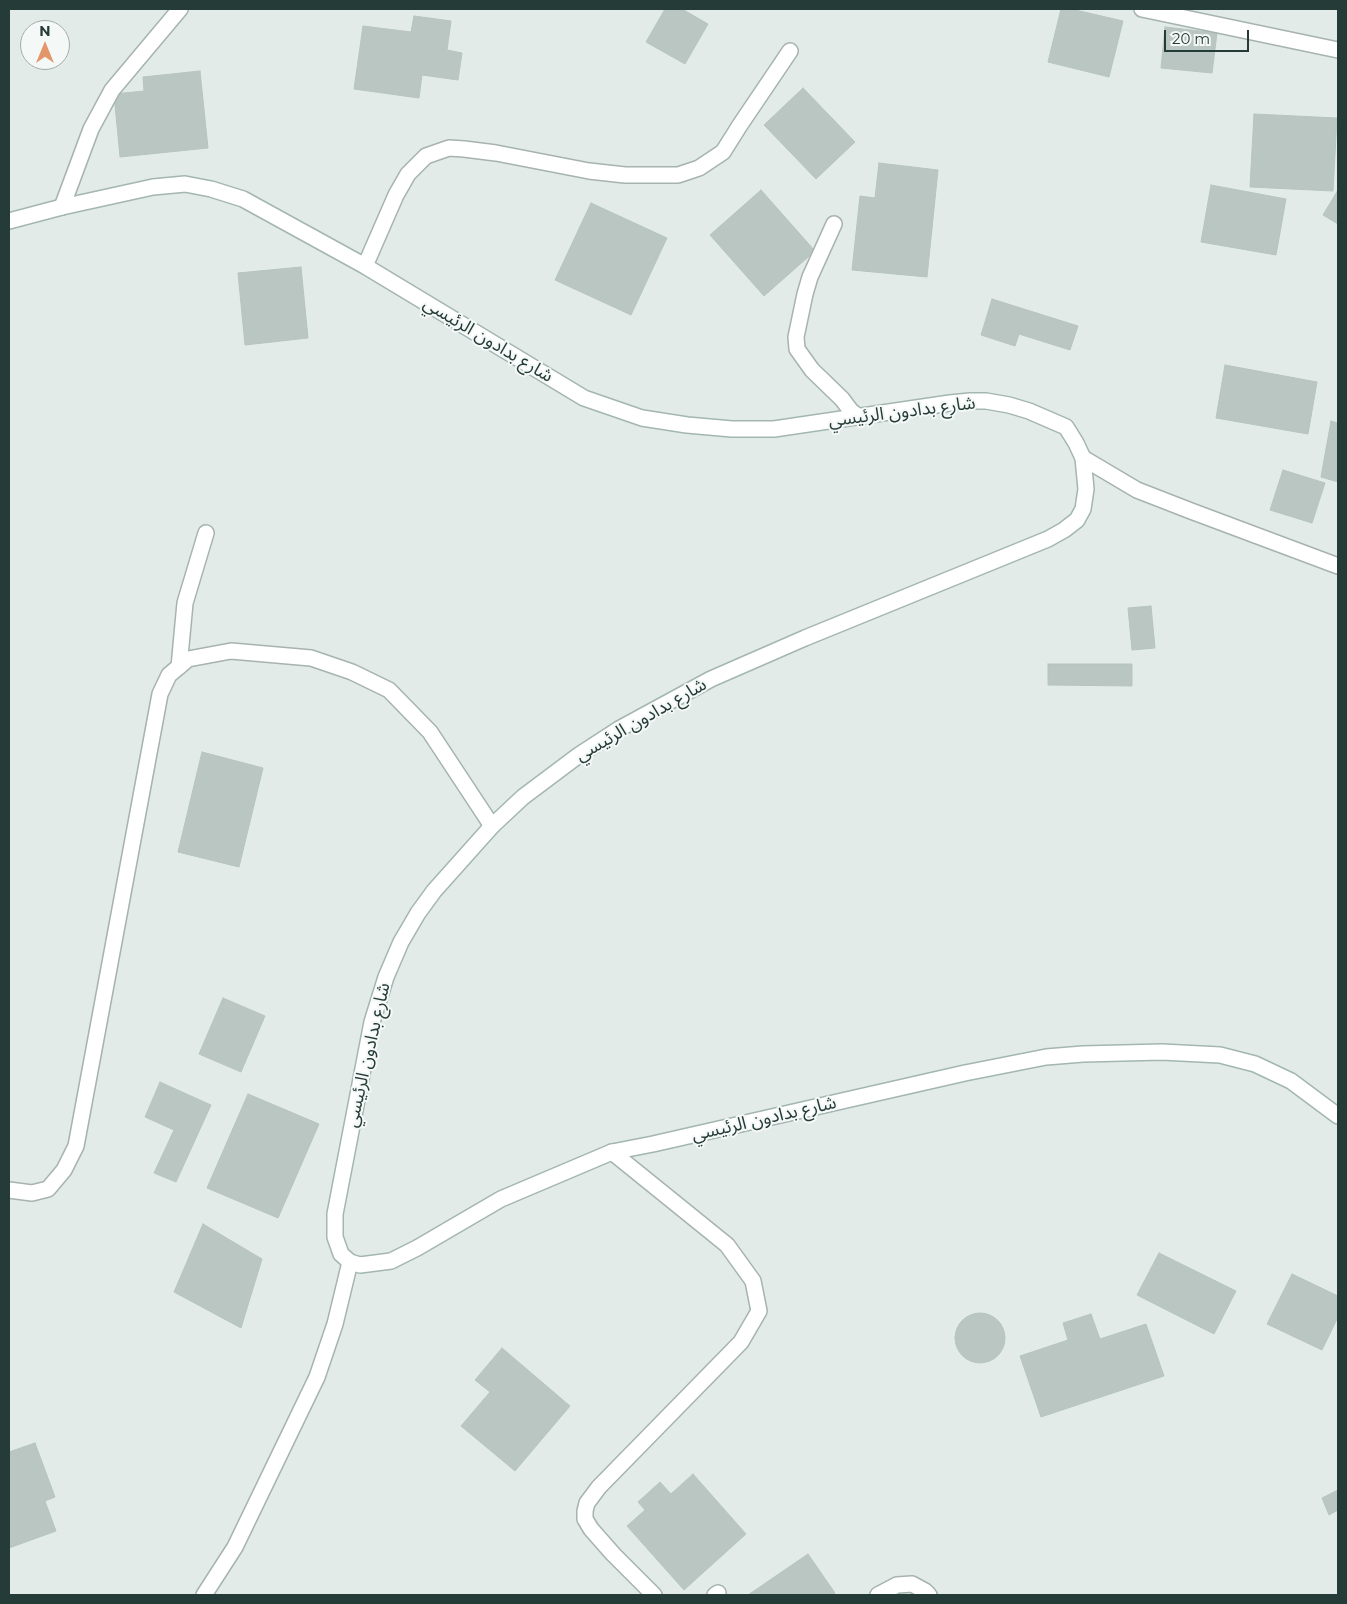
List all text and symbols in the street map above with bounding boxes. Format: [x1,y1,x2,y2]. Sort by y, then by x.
north arrow [20,20,70,70]
scale bar [1167,20,1252,52]
text: N [39,22,51,40]
text: 20 m [1172,29,1210,48]
street label: شارع بدادون الرئيسي [419,293,557,387]
street label: شارع بدادون الرئيسي [827,392,977,432]
street label: شارع بدادون الرئيسي [572,674,710,766]
street label: شارع بدادون الرئيسي [341,981,395,1129]
street label: شارع بدادون الرئيسي [690,1092,838,1146]

